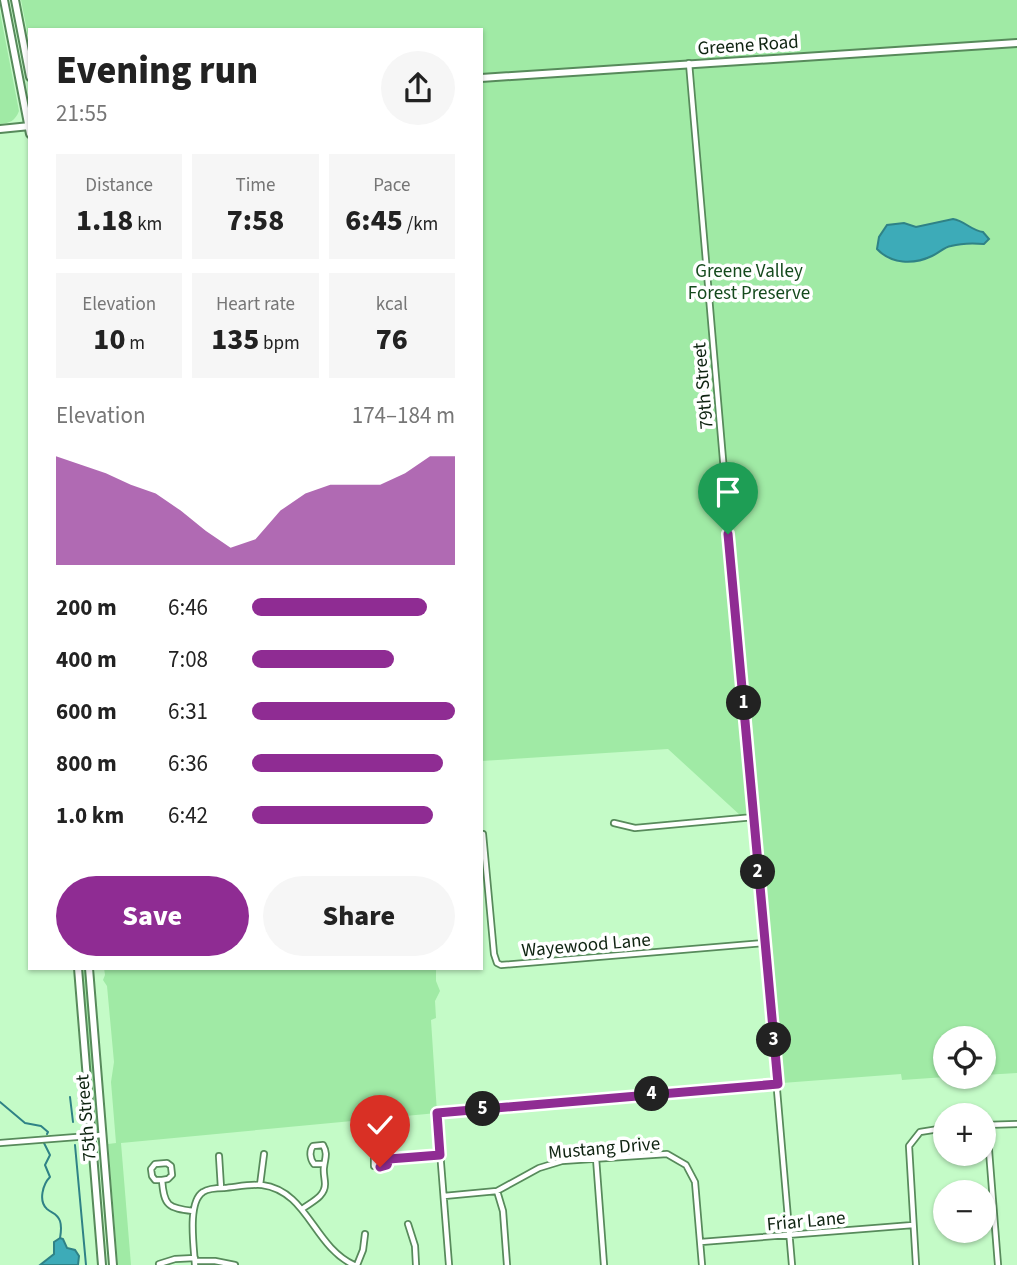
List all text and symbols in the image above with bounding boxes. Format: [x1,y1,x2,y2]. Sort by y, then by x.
street label: Greene Road [697,28,800,62]
text: Evening run [56,44,258,98]
button: share [381,51,455,125]
text: 21:55 [56,97,107,130]
text: Distance [85,172,153,199]
text: Time [235,172,276,199]
text: Pace [373,172,410,199]
text: 1.18 [76,199,133,242]
text: 7:58 [227,199,284,242]
text: 6:45 [345,199,403,242]
text: km [133,211,162,238]
text: /km [403,211,438,238]
park label: Greene Valley Forest Preserve [688,258,810,307]
text: Elevation [82,291,156,318]
text: Heart rate [216,291,295,318]
text: kcal [376,291,408,318]
text: 10 [93,318,125,361]
text: 135 [211,318,259,361]
text: 76 [376,318,408,361]
text: m [125,330,145,357]
text: bpm [259,330,300,357]
street label: 79th Street [686,341,721,430]
text: Elevation [56,399,146,432]
text: 174–184 m [352,399,455,432]
pin [698,462,758,534]
icon: arrive [709,473,747,511]
text: 200 m [56,591,117,624]
text: 6:46 [168,591,208,624]
text: 400 m [56,643,117,676]
text: 7:08 [168,643,208,676]
pin: 1 [726,686,762,720]
text: 1 [738,689,749,716]
text: 600 m [56,695,117,728]
text: 6:31 [168,695,208,728]
text: 800 m [56,747,117,780]
text: 6:36 [168,747,208,780]
text: 1.0 km [56,799,124,832]
text: 6:42 [168,799,208,832]
pin: 2 [740,854,776,890]
text: 2 [752,858,763,885]
button: Save [56,876,249,956]
button: Share [263,876,455,956]
street label: Wayewood Lane [520,926,652,965]
pin: 3 [756,1023,792,1058]
text: 3 [768,1026,779,1053]
map controls [933,1026,996,1243]
button: locate [933,1026,996,1089]
street label: 75th Street [69,1073,104,1162]
pin: 4 [634,1076,670,1112]
text: 4 [646,1080,657,1107]
pin: 5 [466,1092,500,1126]
pin [350,1095,410,1167]
text: 5 [477,1095,488,1122]
button: + [933,1103,996,1166]
icon: check [361,1106,399,1144]
street label: Mustang Drive [547,1130,661,1167]
button: − [933,1180,996,1243]
street label: Friar Lane [766,1205,847,1238]

